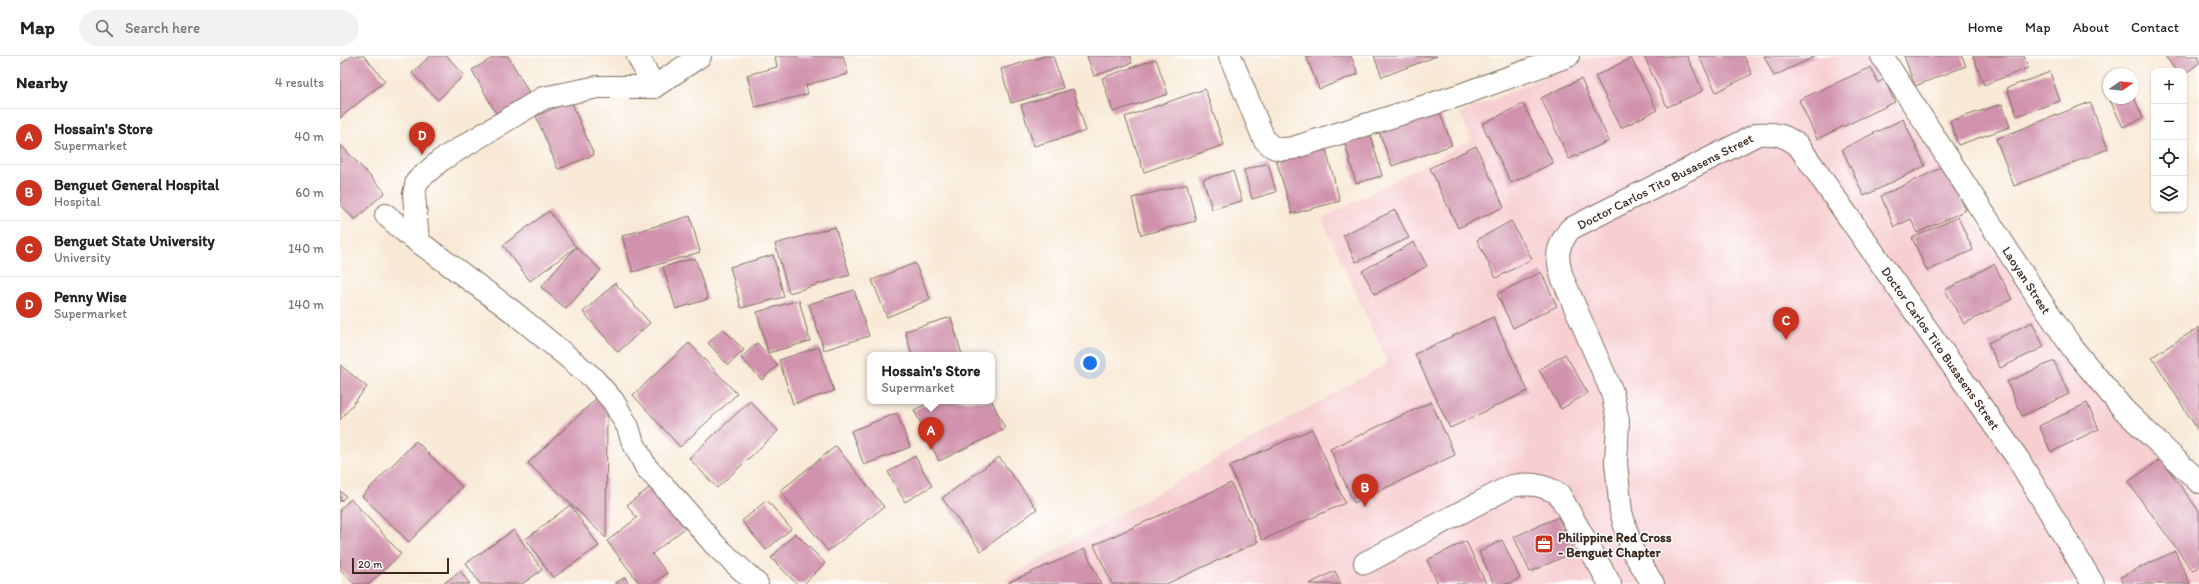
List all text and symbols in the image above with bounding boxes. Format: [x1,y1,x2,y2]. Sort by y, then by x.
search box [79,10,359,46]
text: Map [20,16,55,39]
icon: search [93,17,115,39]
text: Search here [125,19,200,37]
text: Home [1968,19,2003,36]
text: Map [2025,19,2051,36]
text: About [2073,19,2109,36]
text: Contact [2131,19,2179,36]
north arrow [2103,68,2139,104]
map controls [2151,68,2187,212]
button: + [2151,68,2187,104]
text: Nearby [16,72,68,92]
text: 4 results [275,75,324,90]
button: − [2151,104,2187,140]
text: Hossain's Store [54,120,153,138]
pin: D [409,122,435,155]
text: A [25,129,33,144]
text: 40 m [294,129,324,144]
street label: Doctor Carlos Tito Busasens Street [1575,130,1756,233]
text: Supermarket [54,138,127,153]
button: locate [2151,140,2187,176]
text: Benguet General Hospital [54,176,219,194]
button: layers [2151,176,2187,212]
text: B [25,185,33,200]
text: 60 m [295,185,324,200]
text: Hospital [54,194,101,209]
text: Benguet State University [54,232,215,250]
text: C [25,241,33,256]
text: 140 m [288,241,324,256]
street label: Laoyan Street [1999,244,2054,317]
text: University [54,250,111,265]
street label: Doctor Carlos Tito Busasens Street [1878,264,2003,433]
text: Penny Wise [54,288,127,306]
text: D [25,297,33,312]
text: 140 m [288,297,324,312]
text: Supermarket [54,306,127,321]
pin: C [1773,307,1799,340]
popup [867,352,995,404]
your location [1080,353,1100,373]
text: Hossain's Store [882,362,980,380]
text: Supermarket [882,380,955,395]
pin: A [918,417,944,450]
pin: B [1352,474,1378,507]
place label: Philippine Red Cross - Benguet Chapter [1558,530,1672,561]
office icon: Philippine Red Cross - Benguet Chapter [1533,533,1555,555]
scale bar [352,556,449,575]
text: 20 m [358,558,382,571]

